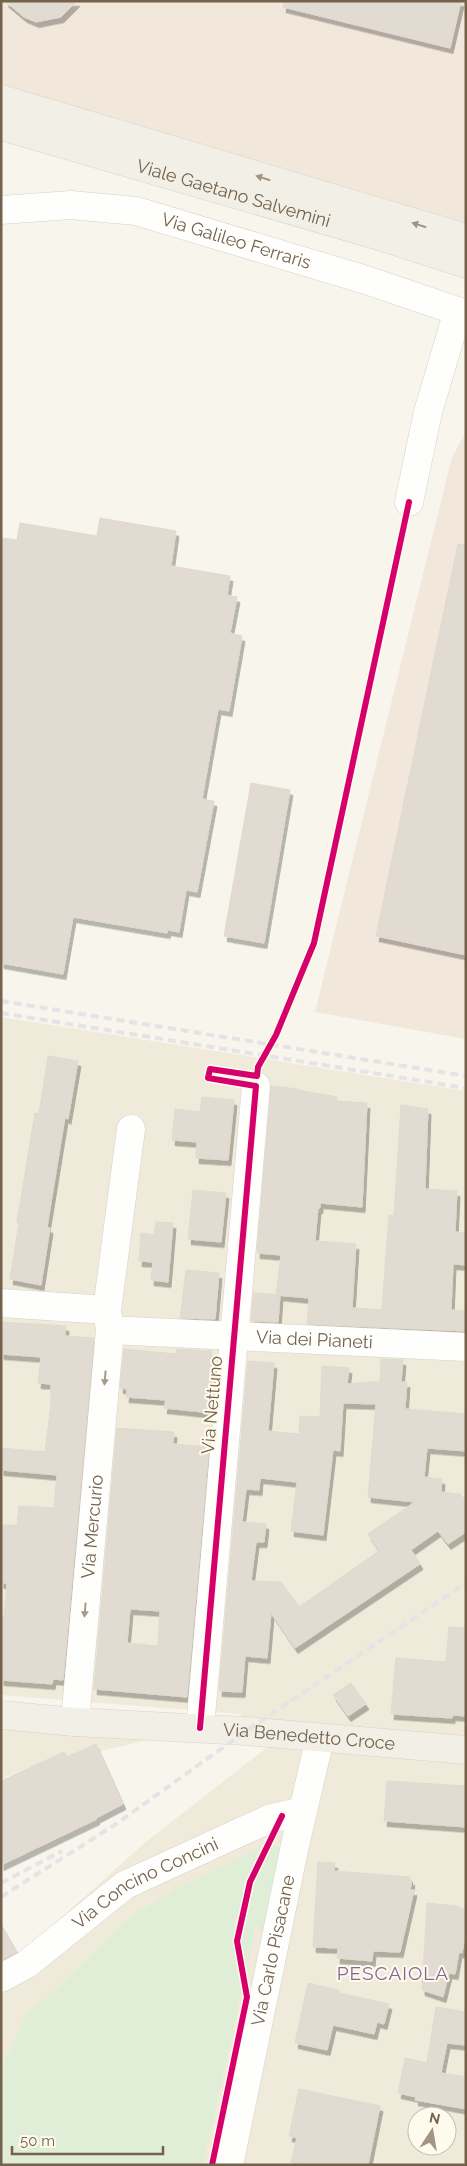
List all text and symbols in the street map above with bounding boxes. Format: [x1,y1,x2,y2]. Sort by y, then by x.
street label: Viale Gaetano Salvemini [134,155,333,231]
one-way arrow [256,173,271,181]
street label: Via Galileo Ferraris [159,208,314,273]
one-way arrow [411,220,426,228]
street label: Via dei Pianeti [256,1326,373,1353]
street label: Via Nettuno [197,1355,226,1455]
one-way arrow [101,1371,109,1387]
street label: Via Mercurio [77,1474,107,1580]
one-way arrow [80,1602,88,1618]
street label: Via Benedetto Croce [223,1719,397,1754]
street label: Via Concino Concini [68,1833,221,1933]
street label: Via Carlo Pisacane [247,1873,299,2028]
district label: PESCAIOLA [337,1962,449,1984]
north arrow [407,2106,457,2156]
text: N [428,2109,442,2127]
scale bar [12,2124,164,2156]
text: 50 m [20,2132,55,2150]

